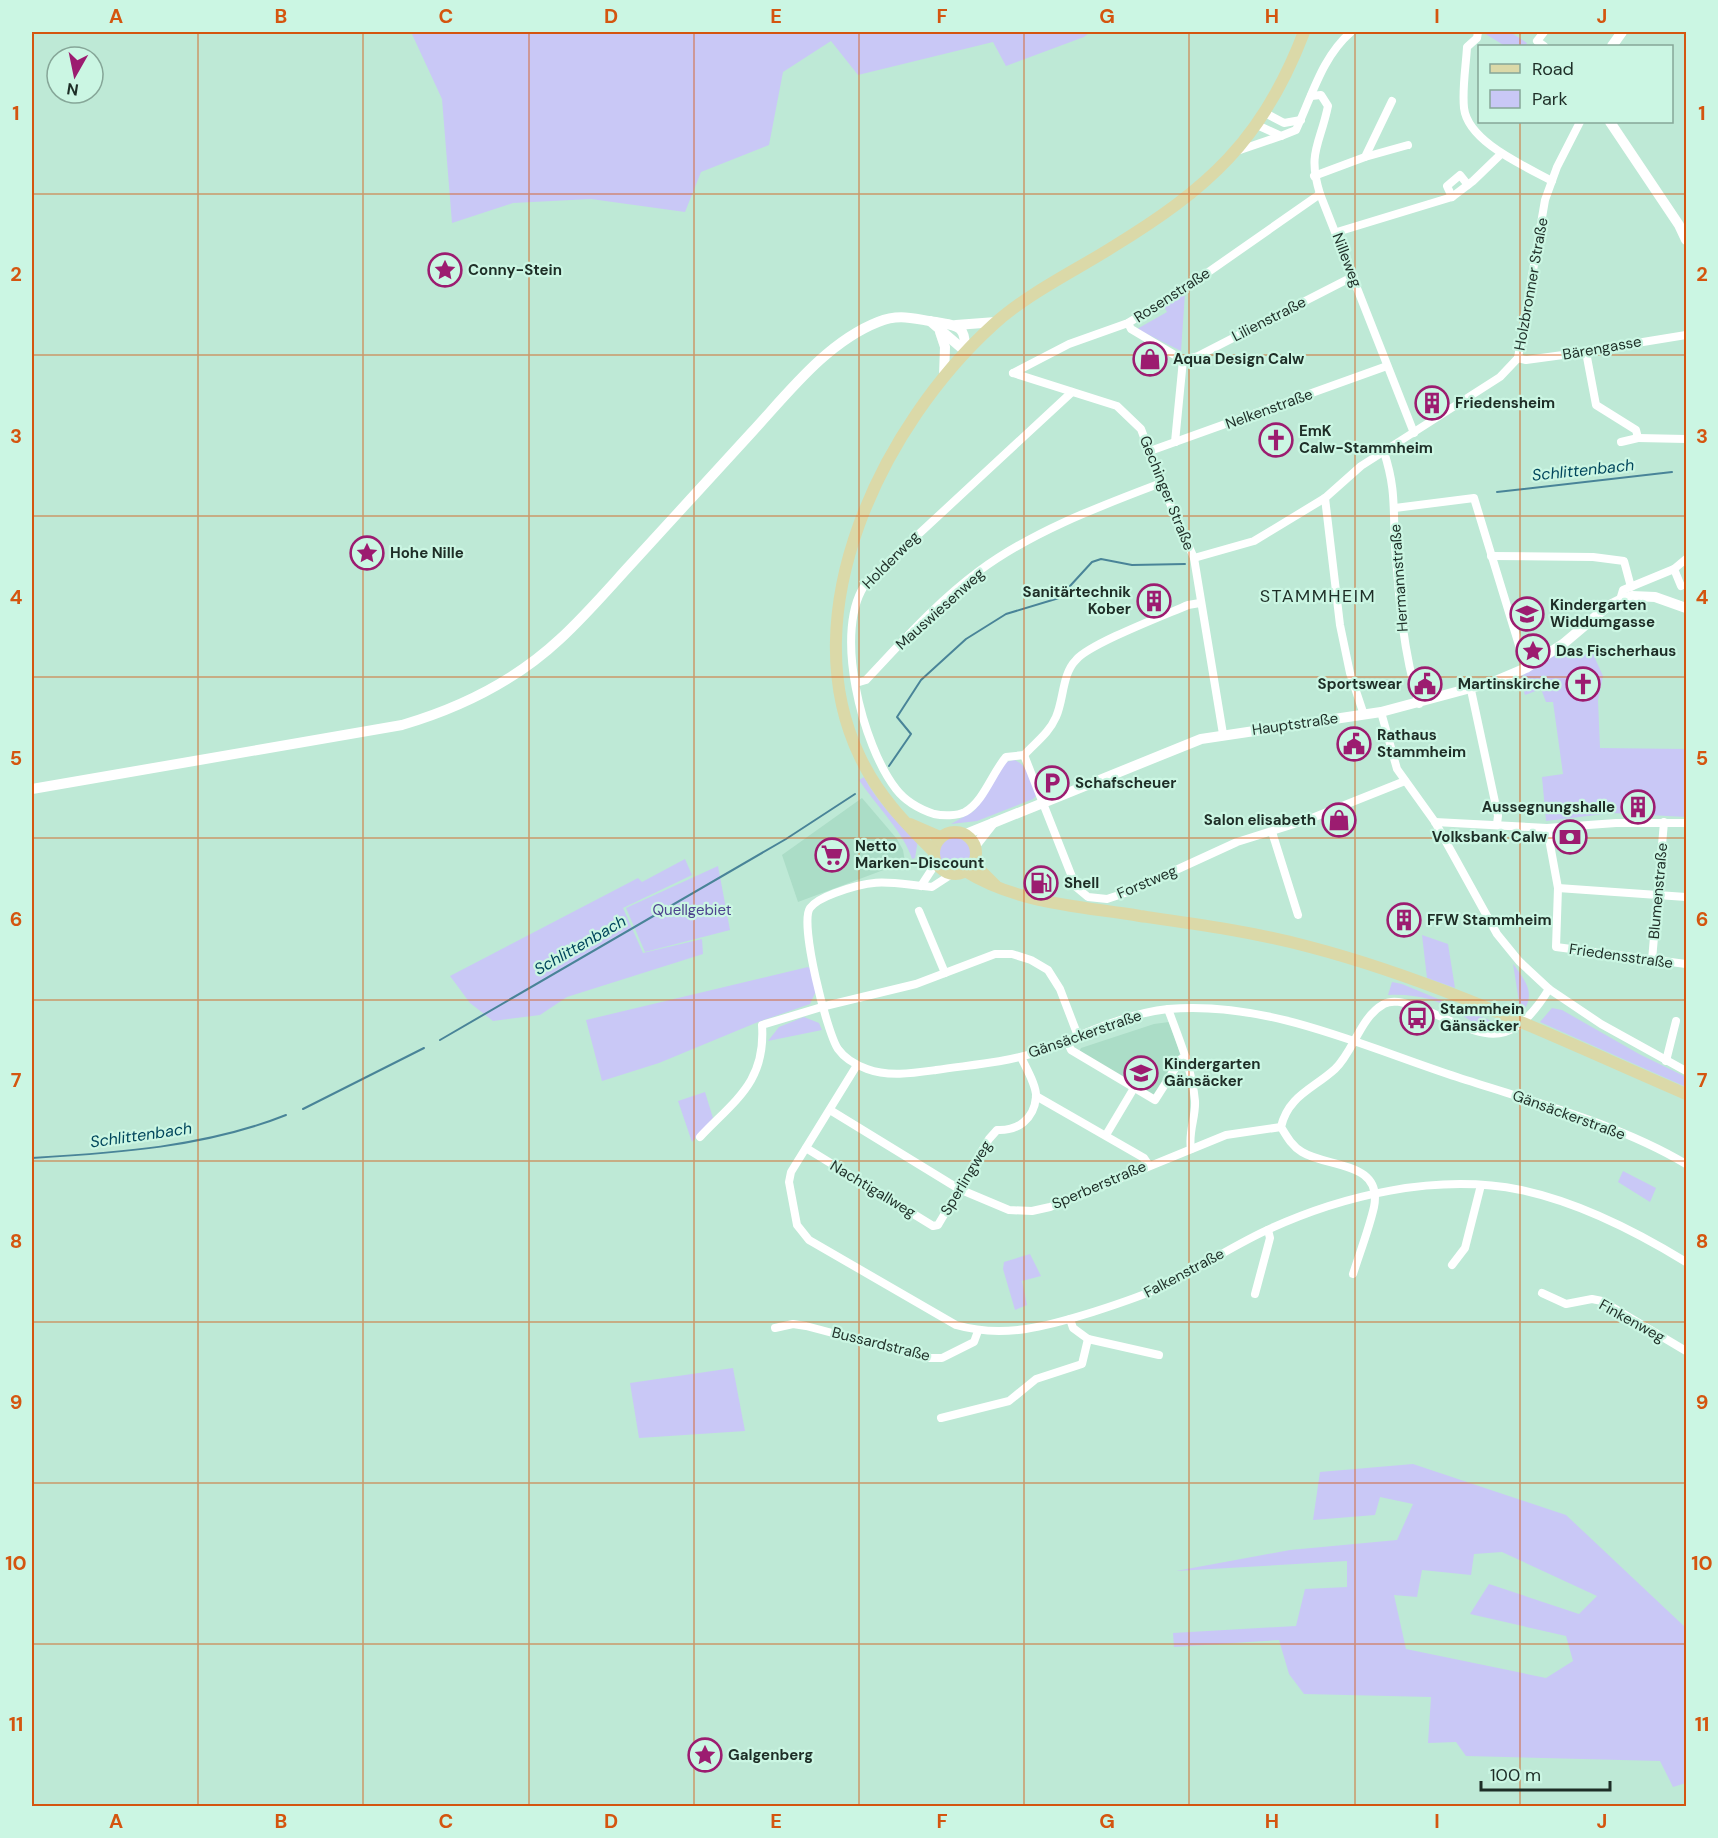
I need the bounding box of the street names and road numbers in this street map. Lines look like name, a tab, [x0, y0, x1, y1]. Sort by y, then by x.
street label: Holzbronner Straße	[1509, 216, 1553, 352]
street label: Nilleweg	[1327, 230, 1367, 290]
street label: Rosenstraße	[1130, 263, 1214, 327]
street label: Lilienstraße	[1229, 292, 1309, 346]
street label: Bärengasse	[1561, 331, 1643, 365]
street label: Nelkenstraße	[1223, 384, 1315, 434]
street label: Gechinger Straße	[1135, 433, 1199, 553]
street label: Hermannstraße	[1385, 523, 1413, 633]
street label: Holderweg	[858, 527, 924, 593]
street label: Mauswiesenweg	[891, 564, 989, 654]
street label: Hauptstraße	[1251, 708, 1339, 740]
street label: Blumenstraße	[1644, 842, 1672, 940]
street label: Forstweg	[1114, 860, 1180, 904]
street label: Friedensstraße	[1568, 939, 1674, 973]
street label: Gänsäckerstraße	[1026, 1005, 1144, 1063]
street label: Gänsäckerstraße	[1510, 1085, 1628, 1145]
street label: Sperlingweg	[936, 1137, 996, 1219]
street label: Nachtigallweg	[827, 1156, 919, 1222]
street label: Sperberstraße	[1049, 1156, 1149, 1214]
street label: Falkenstraße	[1140, 1243, 1228, 1303]
street label: Finkenweg	[1595, 1295, 1669, 1347]
street label: Bussardstraße	[830, 1322, 932, 1366]

